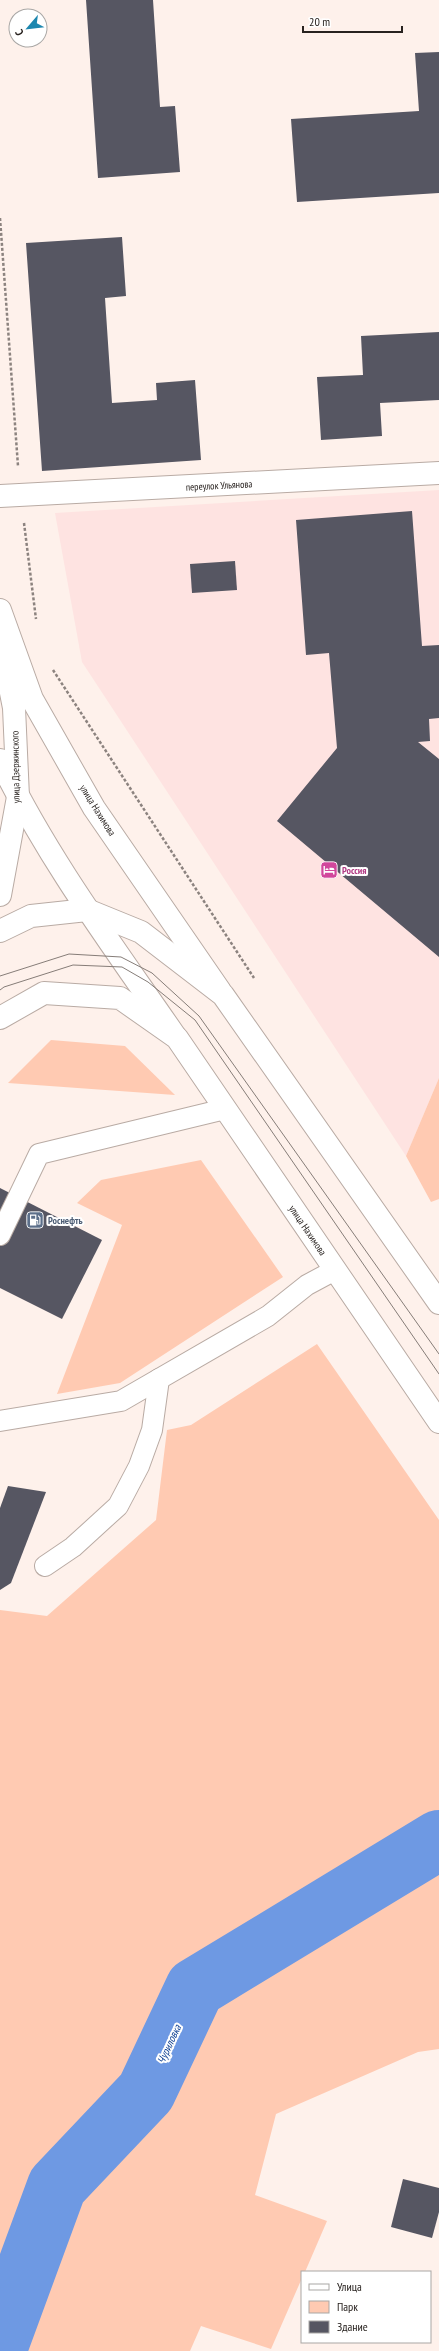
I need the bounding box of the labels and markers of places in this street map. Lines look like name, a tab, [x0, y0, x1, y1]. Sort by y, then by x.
hotel icon: Россия	[319, 860, 339, 880]
place label: Россия	[342, 864, 367, 877]
fuel station icon: Роснефть	[25, 1210, 45, 1230]
place label: Роснефть	[48, 1214, 83, 1227]

